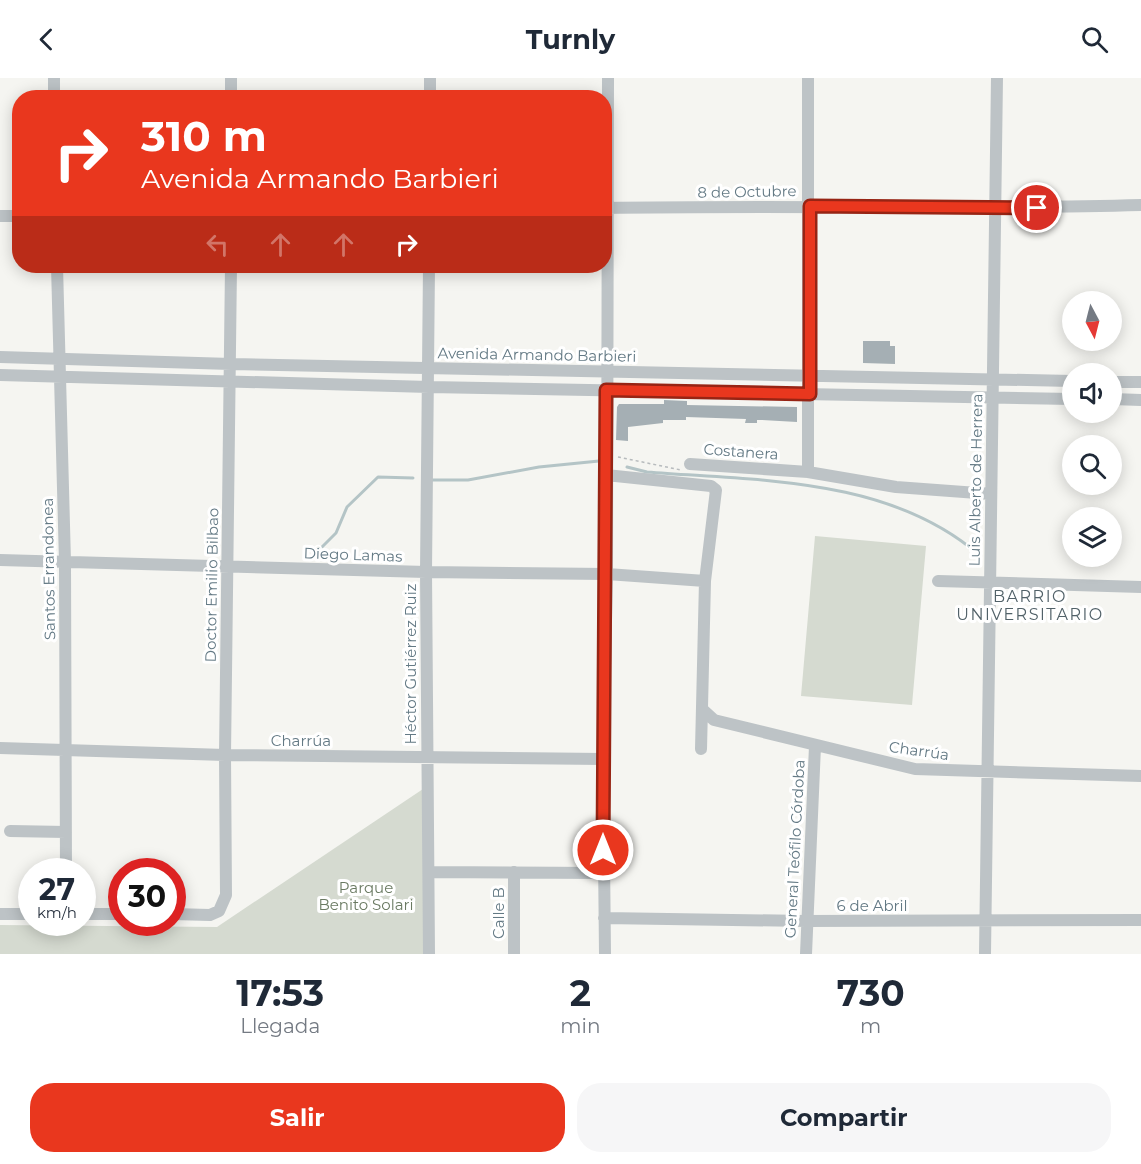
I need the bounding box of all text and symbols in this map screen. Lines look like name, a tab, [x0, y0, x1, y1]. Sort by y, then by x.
icon: back	[30, 23, 63, 56]
text: Turnly	[526, 23, 615, 56]
icon: search	[1078, 23, 1111, 56]
text: 310 m	[141, 110, 267, 162]
icon: right	[42, 114, 120, 192]
text: Avenida Armando Barbieri	[141, 162, 499, 195]
street label: 8 de Octubre	[697, 181, 797, 202]
pin	[1011, 182, 1062, 233]
icon: arrive	[1020, 191, 1053, 224]
icon: left	[201, 228, 234, 261]
icon: ahead	[264, 228, 297, 261]
icon: ahead	[327, 228, 360, 261]
icon: right	[390, 228, 423, 261]
north arrow	[1062, 291, 1122, 351]
map controls	[1062, 291, 1122, 567]
street label: Avenida Armando Barbieri	[437, 343, 637, 366]
button: sound	[1062, 363, 1122, 423]
street label: Luis Alberto de Herrera	[964, 393, 987, 567]
button: search	[1062, 435, 1122, 495]
street label: Costanera	[703, 439, 779, 464]
street label: Santos Errandonea	[38, 498, 59, 640]
button: layers	[1062, 507, 1122, 567]
street label: Doctor Emilio Bilbao	[201, 508, 222, 662]
street label: Diego Lamas	[303, 543, 403, 566]
street label: Héctor Gutiérrez Ruiz	[401, 583, 420, 744]
district label: BARRIO UNIVERSITARIO	[956, 587, 1104, 624]
street label: Charrúa	[271, 731, 331, 750]
street label: Charrúa	[888, 737, 950, 764]
street label: General Teófilo Córdoba	[780, 759, 809, 939]
position arrow	[571, 818, 635, 882]
speed limit sign: 30	[108, 858, 186, 936]
text: 27	[39, 871, 75, 908]
park label: Parque Benito Solari	[318, 878, 414, 914]
street label: Calle B	[489, 887, 508, 939]
street label: 6 de Abril	[836, 896, 908, 915]
text: km/h	[37, 903, 77, 922]
text: 17:53	[236, 971, 324, 1015]
text: 2	[570, 971, 591, 1015]
text: 730	[837, 971, 905, 1015]
text: Llegada	[240, 1014, 320, 1038]
text: min	[560, 1014, 600, 1038]
text: m	[860, 1014, 881, 1038]
button: Salir	[30, 1083, 565, 1152]
button: Compartir	[577, 1083, 1111, 1152]

